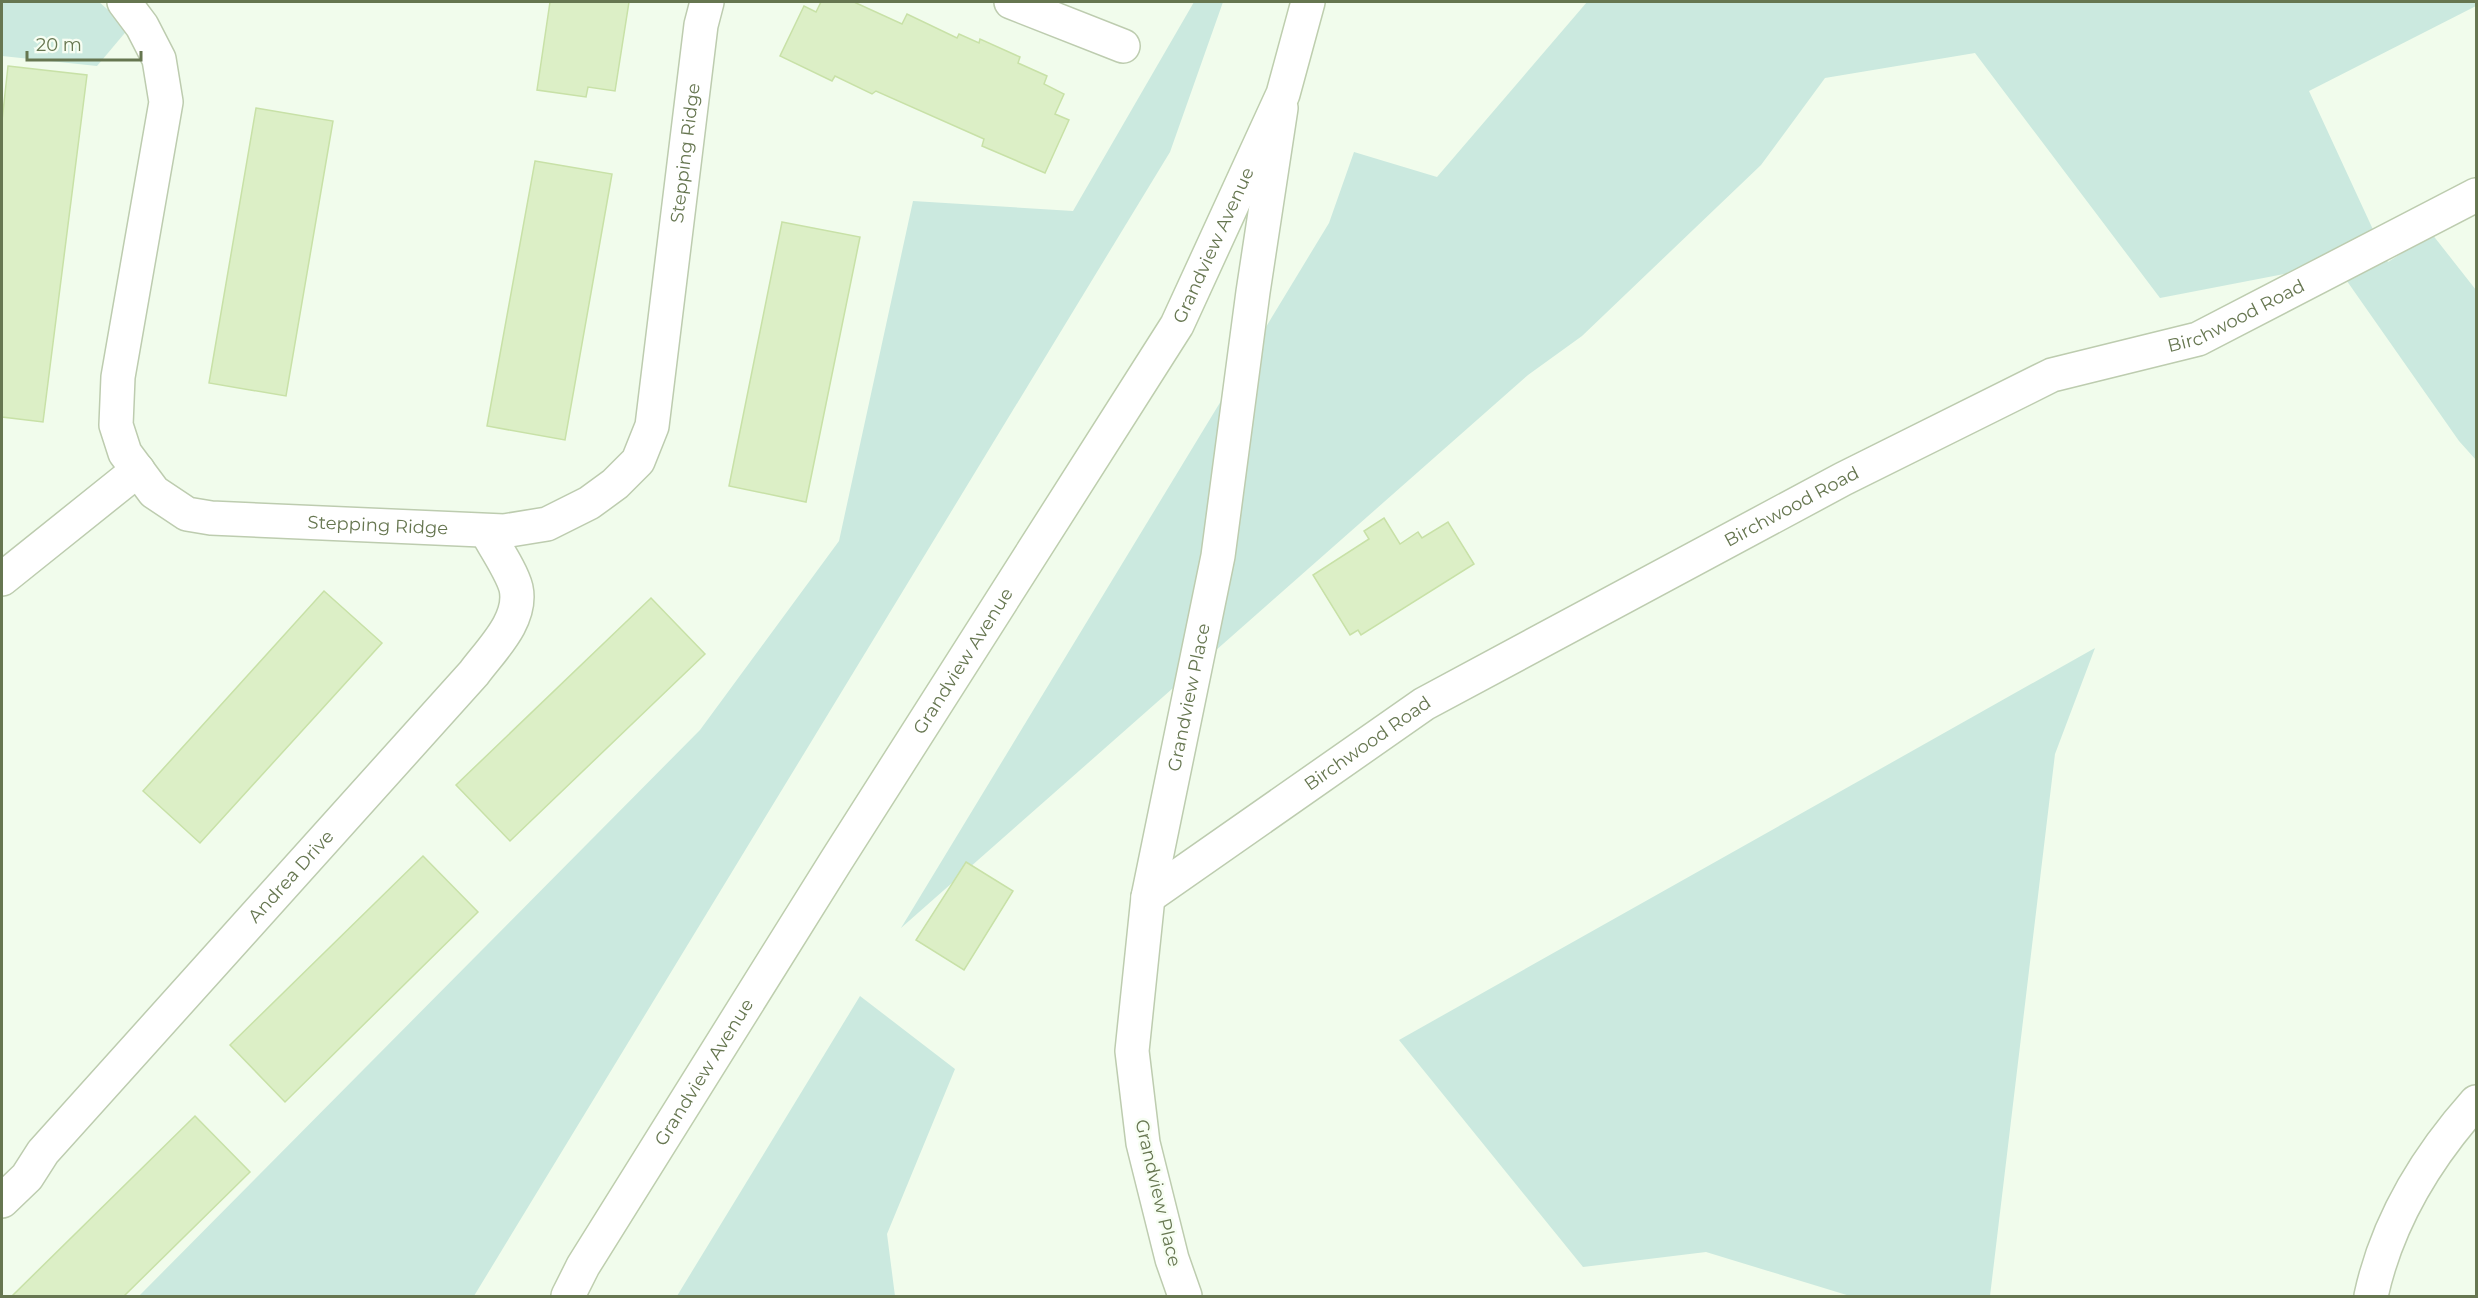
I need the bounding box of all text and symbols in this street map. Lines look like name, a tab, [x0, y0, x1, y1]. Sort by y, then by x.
scale bar	[27, 24, 141, 62]
text: 20 m	[36, 34, 82, 56]
street label: Stepping Ridge	[666, 82, 705, 224]
street label: Grandview Avenue	[1168, 164, 1259, 327]
street label: Birchwood Road	[2165, 275, 2308, 357]
street label: Birchwood Road	[1720, 462, 1863, 552]
street label: Stepping Ridge	[307, 511, 449, 540]
street label: Grandview Avenue	[908, 584, 1018, 738]
street label: Grandview Place	[1163, 621, 1215, 773]
street label: Birchwood Road	[1300, 692, 1435, 795]
street label: Andrea Drive	[243, 825, 338, 927]
street label: Grandview Avenue	[650, 995, 758, 1150]
street label: Grandview Place	[1130, 1117, 1186, 1269]

